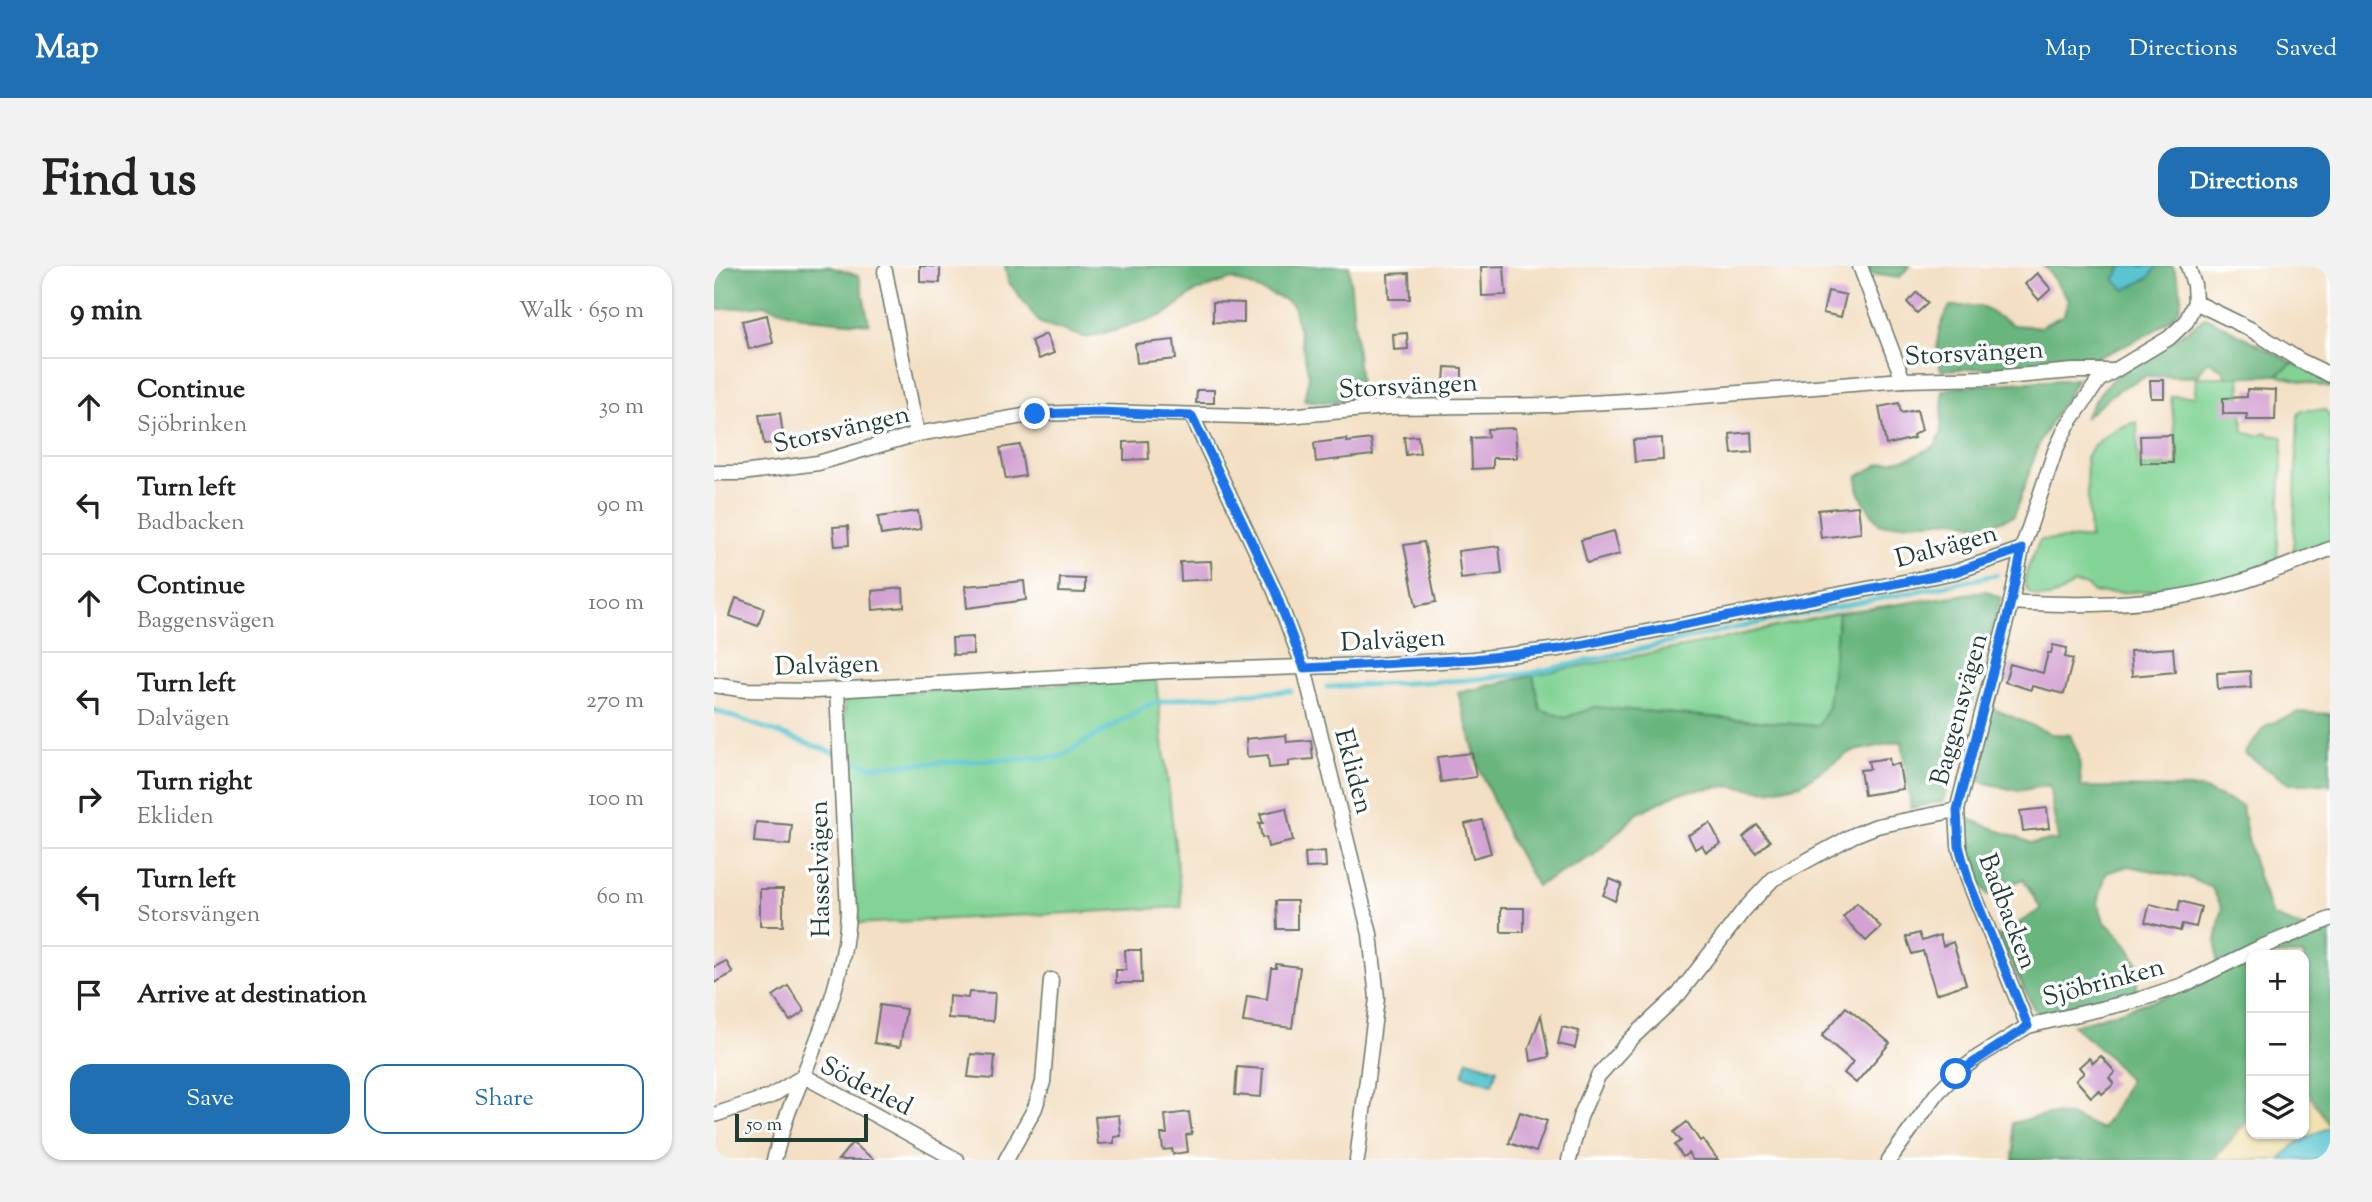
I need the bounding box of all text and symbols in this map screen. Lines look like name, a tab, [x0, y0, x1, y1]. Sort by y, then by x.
text: Map	[35, 25, 99, 73]
text: Map	[2045, 32, 2091, 66]
text: Directions	[2129, 32, 2237, 66]
text: Saved	[2275, 32, 2337, 66]
text: Find us	[42, 147, 196, 217]
button: Directions	[2158, 147, 2330, 217]
text: 9 min	[70, 290, 142, 333]
text: Walk · 650 m	[519, 295, 644, 328]
street label: Storsvängen	[1904, 332, 2045, 377]
street label: Storsvängen	[1338, 365, 1479, 410]
text: Continue	[137, 372, 245, 409]
icon: ahead	[70, 388, 108, 426]
text: 30 m	[599, 391, 644, 424]
street label: Storsvängen	[770, 397, 914, 464]
route end	[1019, 398, 1050, 429]
text: Sjöbrinken	[137, 409, 247, 442]
text: Turn left	[137, 470, 236, 507]
icon: left	[70, 486, 108, 524]
text: 90 m	[597, 489, 644, 522]
text: Badbacken	[137, 507, 244, 540]
street label: Dalvägen	[1891, 516, 2002, 579]
text: Continue	[137, 568, 245, 605]
icon: ahead	[70, 584, 108, 622]
text: 100 m	[588, 587, 644, 620]
text: Baggensvägen	[137, 605, 275, 638]
street label: Dalvägen	[1340, 620, 1446, 663]
street label: Baggensvägen	[1922, 629, 1998, 790]
street label: Dalvägen	[774, 646, 880, 687]
text: Turn left	[137, 666, 236, 703]
icon: left	[70, 682, 108, 720]
text: 270 m	[586, 685, 644, 718]
text: Dalvägen	[137, 703, 230, 736]
street label: Ekliden	[1323, 725, 1382, 818]
text: Turn right	[137, 764, 252, 801]
icon: right	[70, 780, 108, 818]
text: 100 m	[588, 783, 644, 816]
street label: Hasselvägen	[802, 800, 841, 938]
text: Ekliden	[137, 801, 214, 834]
street label: Badbacken	[1968, 849, 2046, 975]
text: Turn left	[137, 862, 236, 899]
icon: left	[70, 878, 108, 916]
text: 60 m	[596, 881, 644, 914]
text: Storsvängen	[137, 899, 260, 932]
street label: Sjöbrinken	[2039, 949, 2169, 1017]
map controls	[2246, 950, 2309, 1139]
button: +	[2246, 950, 2309, 1013]
icon: arrive	[70, 976, 108, 1014]
text: Arrive at destination	[137, 977, 367, 1014]
button: −	[2246, 1013, 2309, 1076]
street label: Söderled	[813, 1048, 919, 1126]
route start	[1940, 1058, 1971, 1089]
button: Save	[70, 1064, 350, 1134]
button: Share	[364, 1064, 644, 1134]
button: layers	[2246, 1076, 2309, 1139]
scale bar	[735, 1111, 868, 1143]
text: 50 m	[746, 1112, 782, 1139]

